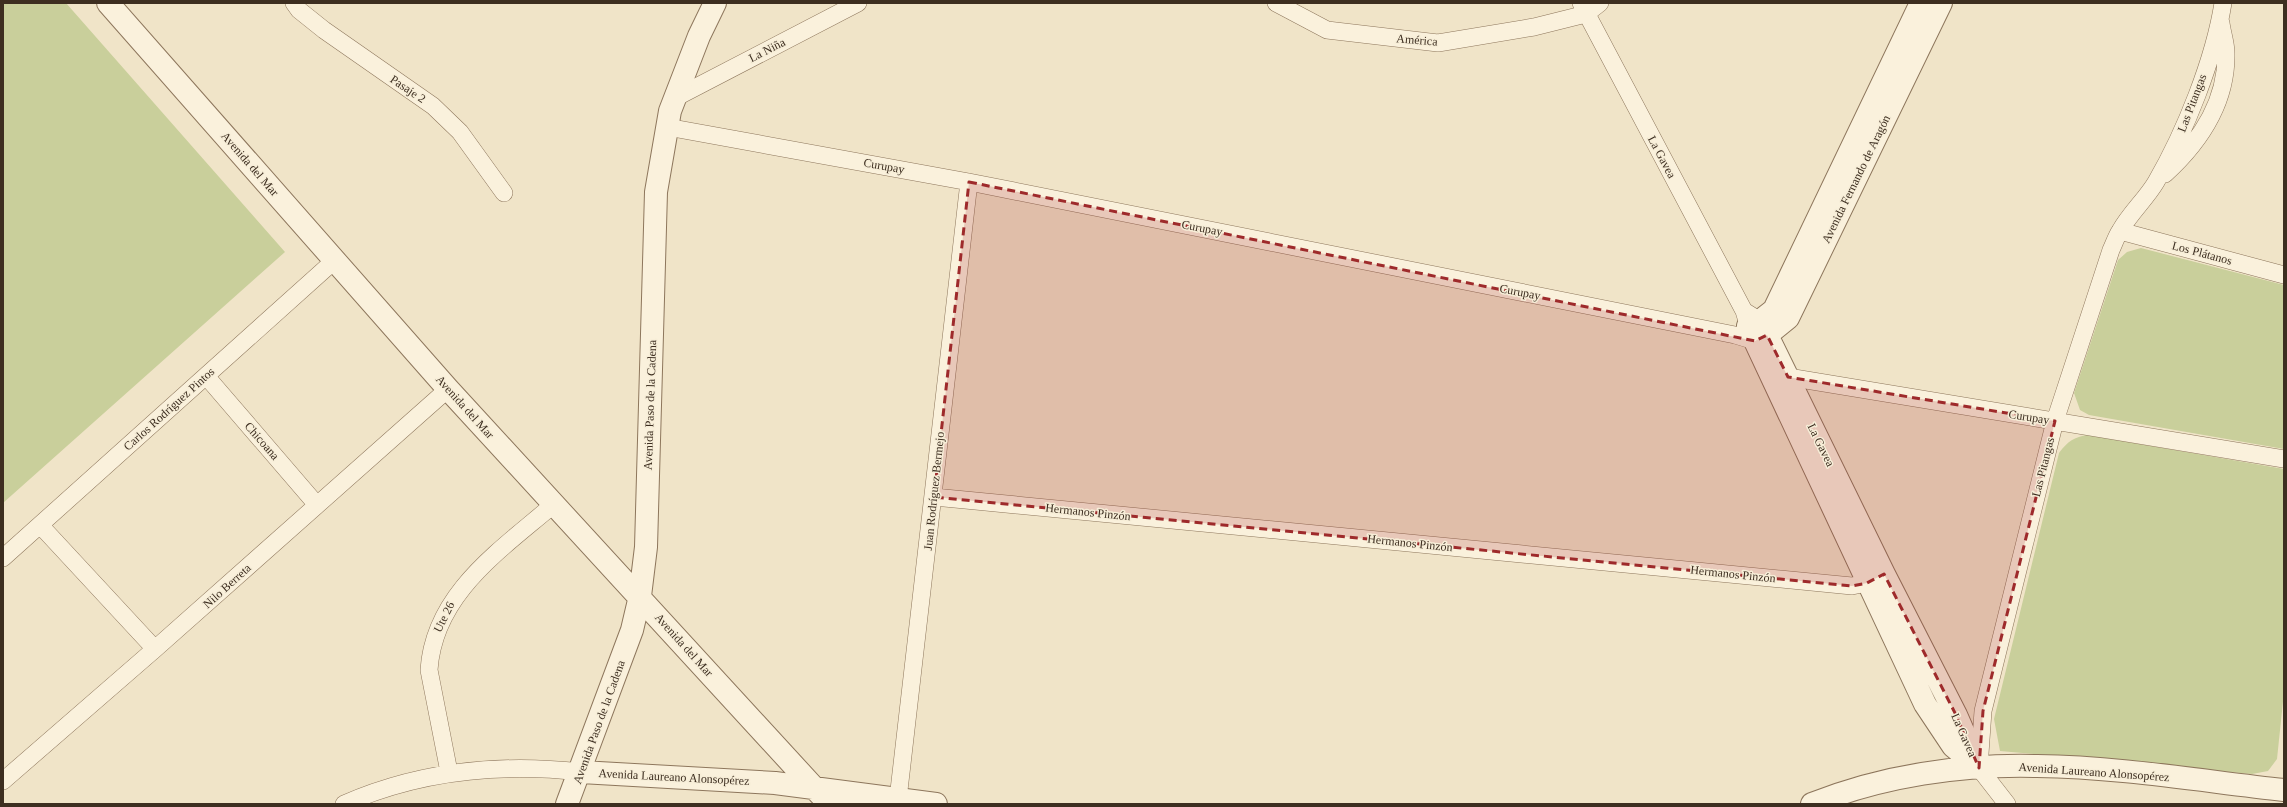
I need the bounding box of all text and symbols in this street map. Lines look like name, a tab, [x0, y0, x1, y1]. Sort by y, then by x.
street label: América	[1396, 31, 1439, 49]
street label: La Niña	[746, 35, 788, 65]
street label: Pasaje 2	[388, 72, 428, 106]
street label: Las Pitangas	[2175, 72, 2210, 134]
street label: Avenida Fernando de Aragón	[1819, 113, 1893, 245]
street label: Avenida del Mar	[218, 129, 282, 199]
street label: La Gavea	[1645, 133, 1679, 181]
street label: Curupay	[862, 156, 906, 176]
street label: Curupay	[1180, 217, 1224, 239]
street label: Los Plátanos	[2170, 238, 2234, 268]
street label: Curupay	[1498, 281, 1542, 303]
street label: Avenida Paso de la Cadena	[641, 339, 659, 470]
street label: Carlos Rodríguez Pintos	[121, 364, 218, 453]
street label: Avenida del Mar	[433, 372, 497, 442]
street label: Curupay	[2007, 407, 2051, 427]
street label: Chicoana	[242, 419, 283, 463]
street label: La Gavea	[1805, 421, 1838, 469]
street label: Juan Rodríguez Bermejo	[921, 431, 947, 551]
street label: Las Pitangas	[2029, 435, 2057, 498]
street label: Hermanos Pinzón	[1045, 501, 1131, 523]
street label: Hermanos Pinzón	[1367, 532, 1453, 554]
street label: Nilo Berreta	[200, 560, 254, 611]
street label: Hermanos Pinzón	[1690, 563, 1776, 585]
street label: Ute 26	[431, 599, 457, 635]
street label: Avenida del Mar	[652, 610, 716, 680]
street label: Avenida Paso de la Cadena	[570, 658, 628, 786]
street label: La Gavea	[1948, 711, 1980, 760]
street label: Avenida Laureano Alonsopérez	[2018, 760, 2170, 784]
street label: Avenida Laureano Alonsopérez	[598, 766, 750, 788]

